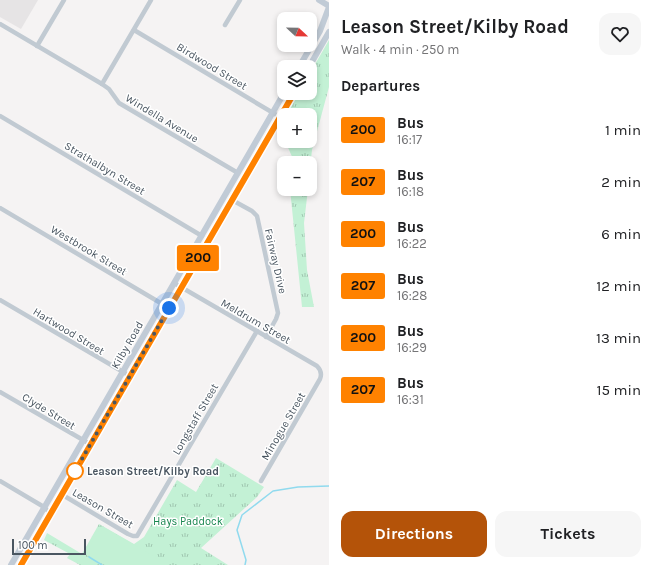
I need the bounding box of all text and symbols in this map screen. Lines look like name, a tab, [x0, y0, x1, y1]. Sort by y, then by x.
north arrow	[277, 12, 317, 52]
map controls	[277, 12, 317, 196]
button: heart	[599, 13, 641, 55]
text: Leason Street/Kilby Road	[341, 16, 569, 38]
street label: Birdwood Street	[174, 40, 249, 93]
text: Walk · 4 min · 250 m	[341, 42, 459, 57]
button: layers	[277, 60, 317, 100]
text: Departures	[341, 77, 420, 95]
street label: Windella Avenue	[123, 91, 201, 146]
button: +	[277, 108, 317, 148]
text: Bus	[397, 114, 424, 132]
text: 200	[350, 121, 376, 138]
text: 1 min	[605, 121, 641, 139]
text: 16:17	[397, 132, 422, 147]
street label: Strathalbyn Street	[62, 139, 147, 198]
button: −	[277, 156, 317, 196]
text: Bus	[397, 166, 424, 184]
text: 207	[351, 173, 375, 190]
text: 2 min	[601, 173, 641, 191]
text: 16:18	[397, 184, 424, 199]
text: Bus	[397, 218, 424, 236]
street label: Westbrook Street	[48, 223, 129, 278]
text: 200	[350, 225, 376, 242]
text: 6 min	[601, 225, 641, 243]
street label: Fairway Drive	[262, 227, 289, 295]
text: 16:22	[397, 236, 427, 251]
line badge: 200	[175, 245, 221, 271]
text: 200	[185, 249, 211, 266]
text: Bus	[397, 270, 424, 288]
text: 207	[351, 277, 375, 294]
text: 12 min	[596, 277, 641, 295]
text: 16:28	[397, 288, 427, 303]
street label: Meldrum Street	[219, 296, 293, 347]
your location	[159, 298, 179, 318]
street label: Hartwood Street	[31, 305, 107, 358]
street label: Kilby Road	[109, 319, 146, 371]
text: Bus	[397, 322, 424, 340]
text: 200	[350, 329, 376, 346]
text: 13 min	[596, 329, 641, 347]
text: 16:29	[397, 340, 427, 355]
text: Bus	[397, 374, 424, 392]
street label: Longstaff Street	[170, 381, 221, 457]
text: 207	[351, 381, 375, 398]
text: 15 min	[596, 381, 641, 399]
street label: Clyde Street	[20, 390, 78, 432]
street label: Minogue Street	[259, 390, 308, 463]
text: 16:31	[397, 392, 424, 407]
marker: Leason Street/Kilby Road	[66, 462, 84, 480]
place label: Leason Street/Kilby Road	[87, 465, 219, 478]
street label: Leason Street	[70, 486, 135, 531]
button: Directions	[341, 511, 487, 557]
button: Tickets	[495, 511, 641, 557]
park label: Hays Paddock	[153, 515, 223, 528]
scale bar	[12, 537, 86, 556]
text: 100 m	[18, 539, 48, 552]

